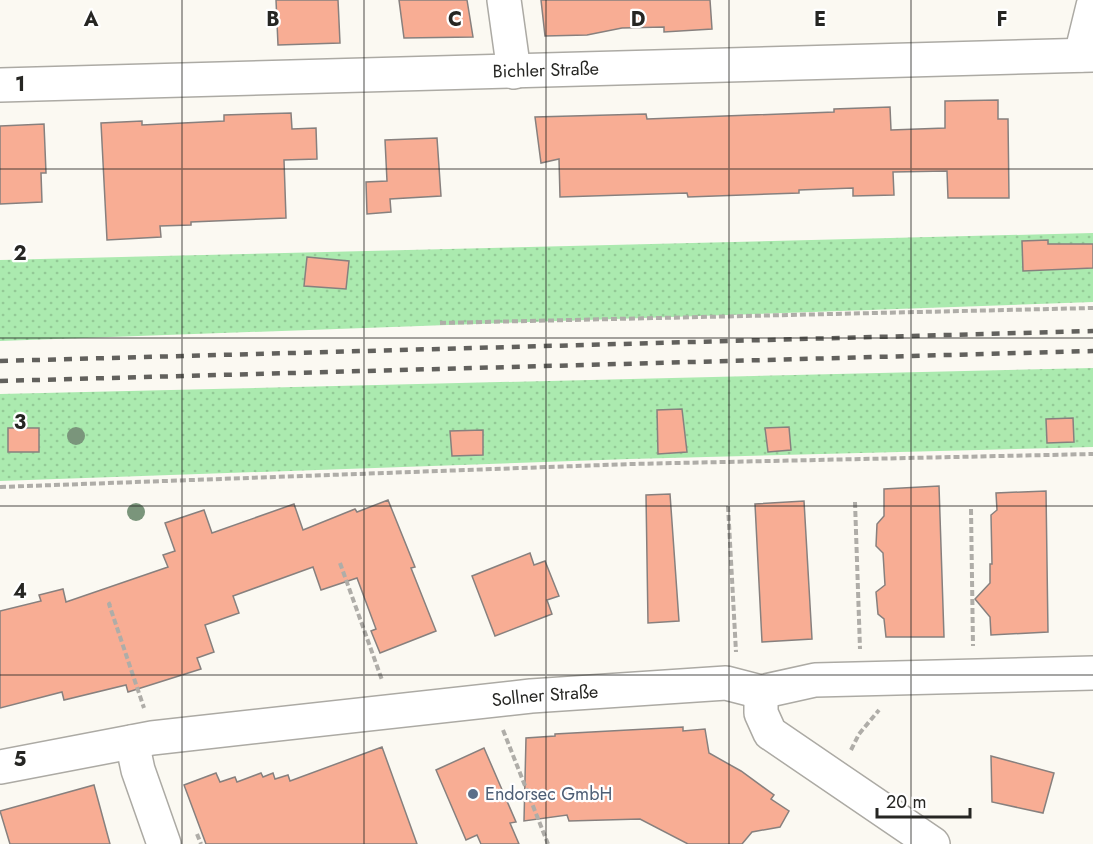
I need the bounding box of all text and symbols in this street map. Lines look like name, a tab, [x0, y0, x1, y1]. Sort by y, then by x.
text: A	[83, 5, 99, 34]
text: B	[266, 5, 280, 34]
text: C	[448, 5, 462, 34]
text: D	[631, 5, 645, 34]
text: E	[814, 5, 826, 34]
text: F	[996, 5, 1008, 34]
street label: Bichler Straße	[492, 56, 599, 84]
text: 1	[15, 70, 25, 99]
text: 2	[13, 239, 27, 268]
text: 3	[14, 408, 26, 437]
text: 4	[13, 577, 27, 606]
street label: Sollner Straße	[490, 679, 599, 713]
text: 5	[14, 745, 27, 774]
place label: Endorsec GmbH	[485, 781, 612, 807]
scale bar	[877, 781, 970, 819]
marker: Endorsec GmbH	[466, 787, 480, 801]
text: 20 m	[886, 789, 926, 815]

